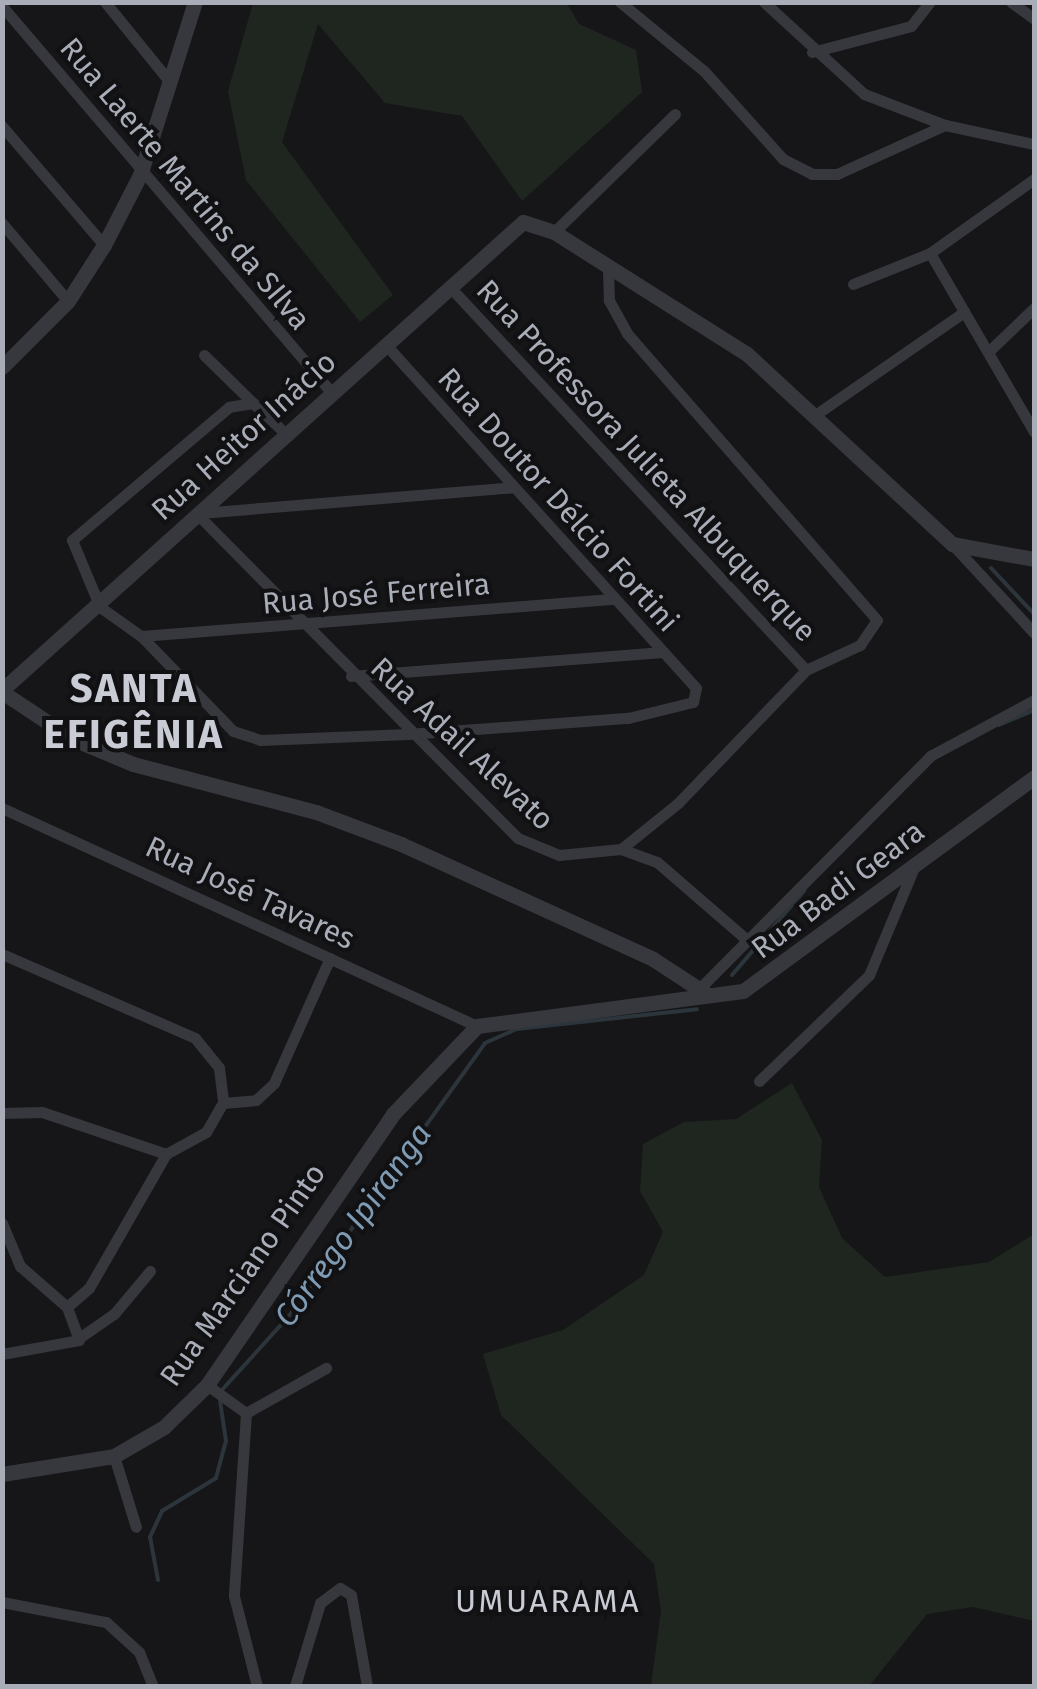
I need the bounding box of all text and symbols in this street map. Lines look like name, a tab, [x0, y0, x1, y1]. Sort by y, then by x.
street label: Rua Laerte Martins da SIlva	[52, 31, 318, 337]
street label: Rua Professora Julieta Albuquerque	[469, 273, 823, 649]
street label: Rua Heitor Inácio	[144, 344, 344, 528]
street label: Rua Doutor Délcio Fortini	[430, 361, 686, 639]
street label: Rua José Ferreira	[260, 566, 492, 622]
street label: Rua Adail Alevato	[363, 650, 561, 838]
district label: SANTA EFIGÊNIA	[44, 665, 224, 759]
street label: Rua Badi Geara	[745, 813, 931, 967]
street label: Rua José Tavares	[140, 829, 360, 957]
water label: Córrego Ipiranga	[266, 1116, 440, 1334]
street label: Rua Marciano Pinto	[153, 1157, 333, 1393]
district label: UMUARAMA	[455, 1582, 641, 1620]

